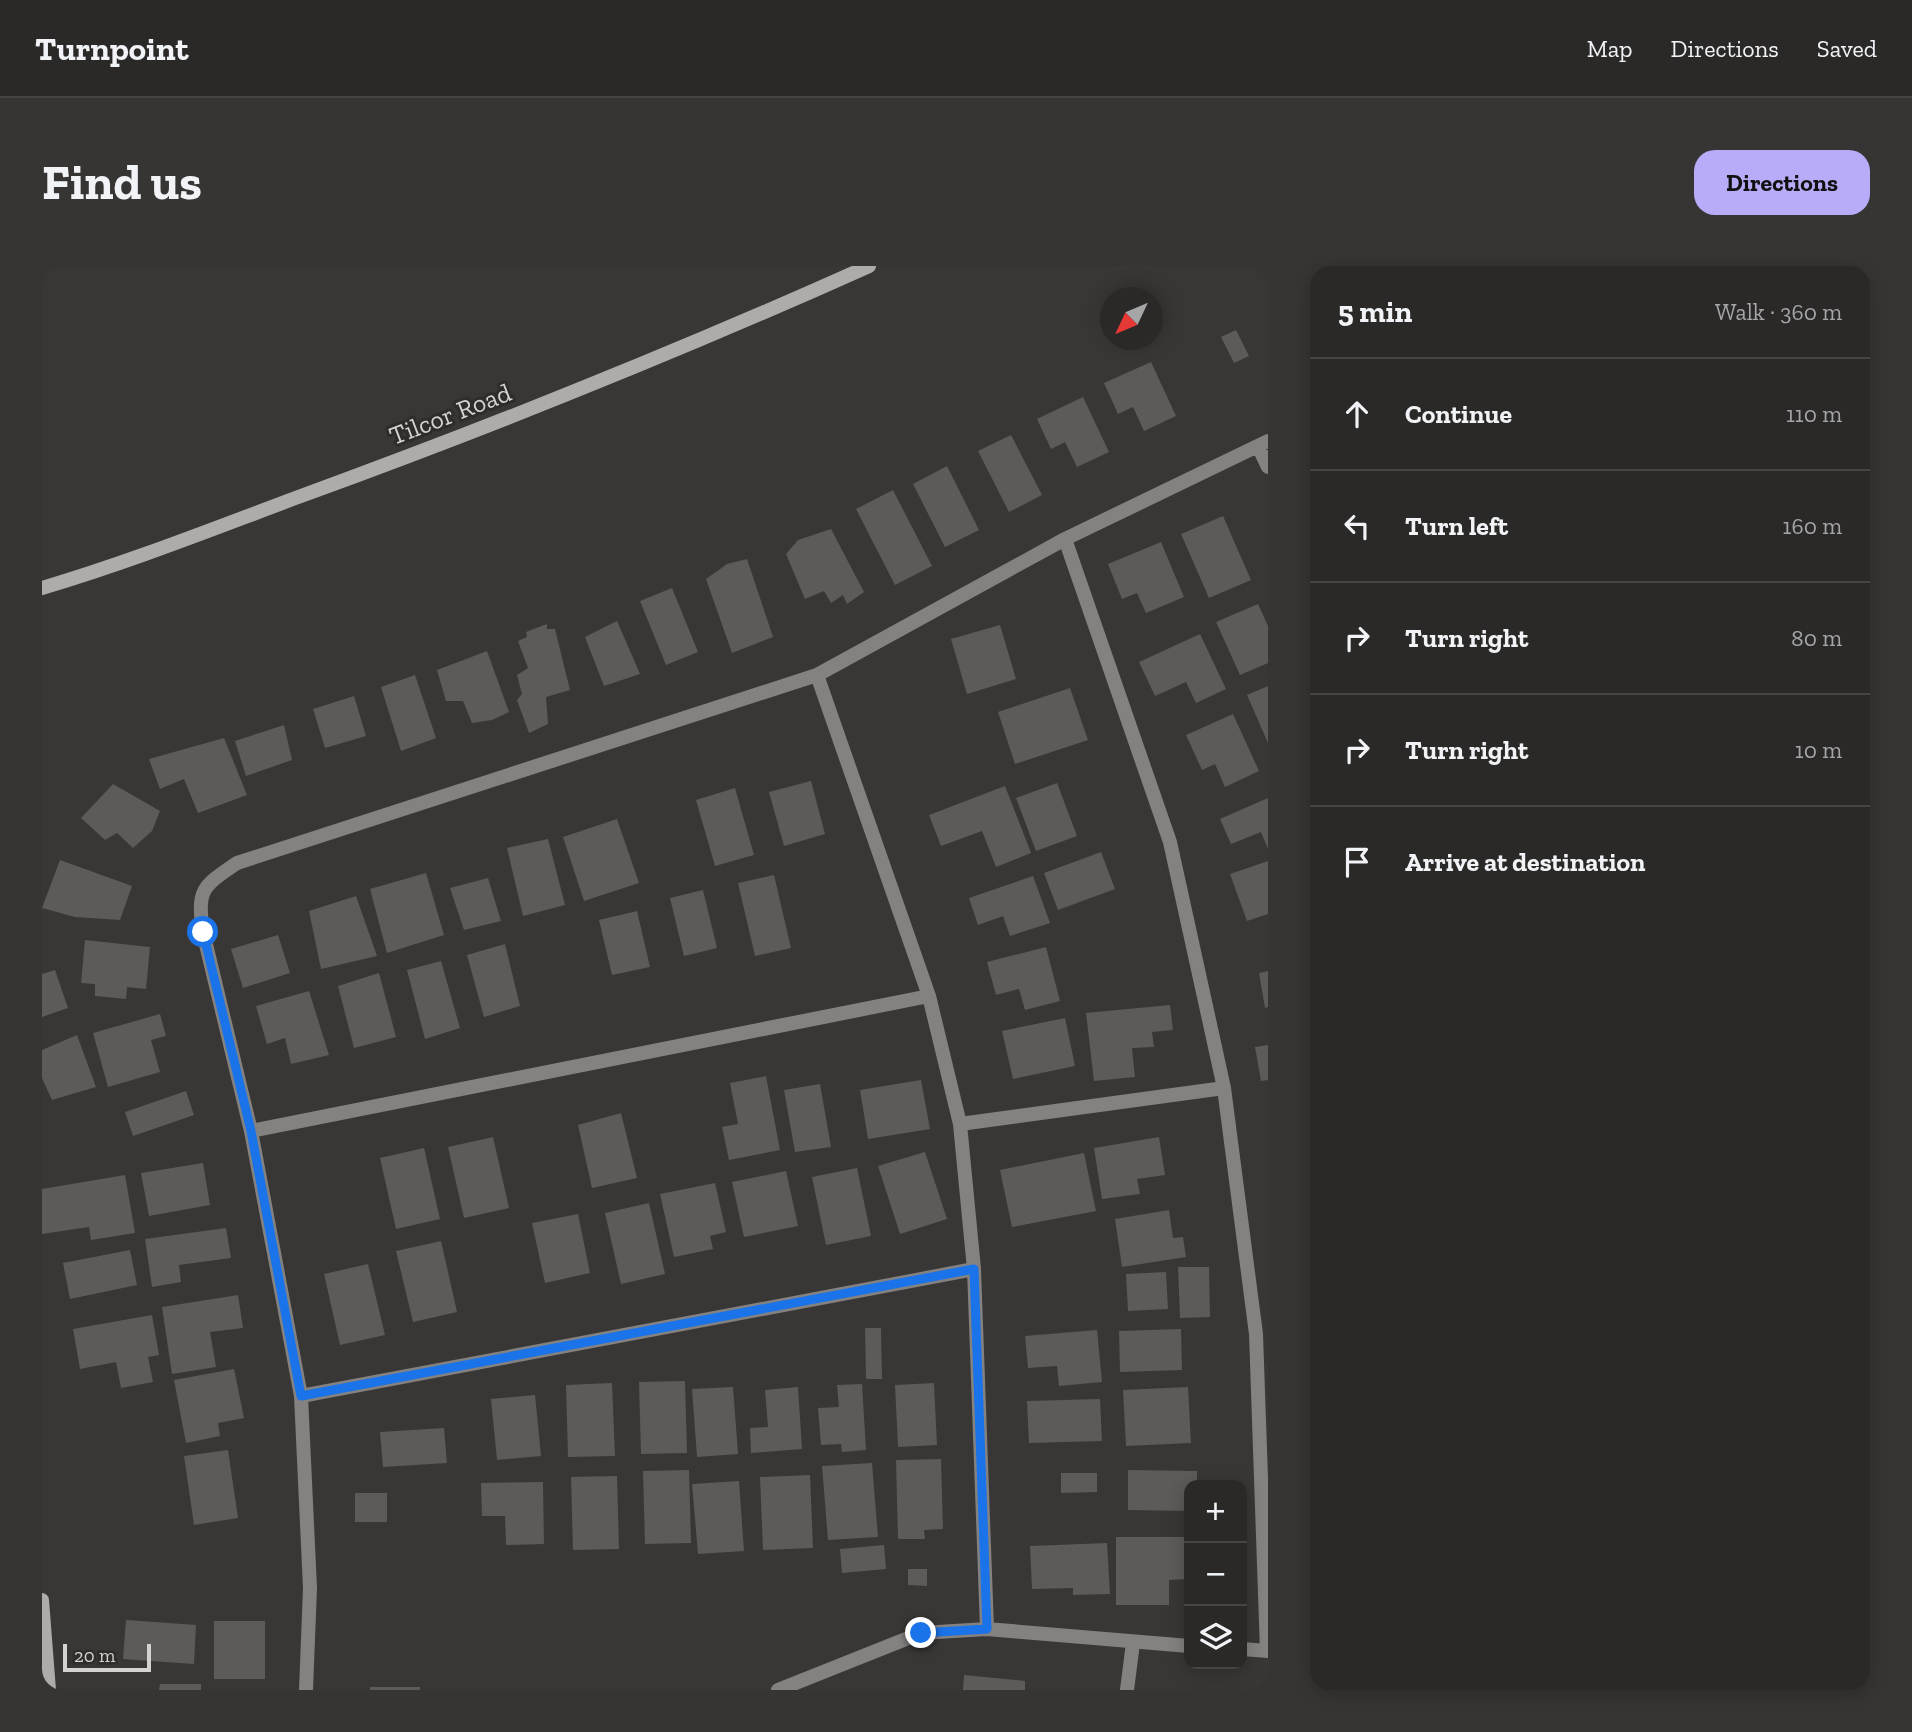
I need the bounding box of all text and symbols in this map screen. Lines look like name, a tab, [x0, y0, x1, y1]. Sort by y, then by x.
text: Turnpoint	[35, 29, 189, 68]
text: Map	[1587, 34, 1633, 63]
text: Directions	[1671, 34, 1779, 63]
text: Saved	[1817, 34, 1877, 63]
button: Directions	[1694, 150, 1870, 215]
text: Find us	[42, 153, 202, 212]
north arrow	[1100, 287, 1163, 350]
text: 5 min	[1338, 294, 1412, 330]
text: Walk · 360 m	[1715, 298, 1842, 326]
street label: Tilcor Road	[385, 376, 515, 452]
icon: ahead	[1338, 395, 1376, 433]
text: Continue	[1405, 398, 1512, 430]
text: 110 m	[1786, 400, 1842, 428]
icon: left	[1338, 507, 1376, 545]
text: Turn left	[1405, 510, 1508, 542]
text: 160 m	[1783, 512, 1842, 540]
icon: right	[1338, 619, 1376, 657]
text: Turn right	[1405, 622, 1528, 654]
text: 80 m	[1791, 624, 1842, 652]
icon: right	[1338, 731, 1376, 769]
text: Turn right	[1405, 734, 1528, 766]
text: 10 m	[1795, 736, 1842, 764]
icon: arrive	[1338, 843, 1376, 881]
text: Arrive at destination	[1405, 846, 1645, 878]
route start	[187, 916, 218, 947]
map controls	[1184, 1480, 1247, 1669]
button: +	[1184, 1480, 1247, 1543]
button: −	[1184, 1543, 1247, 1606]
button: layers	[1184, 1606, 1247, 1669]
route end	[905, 1617, 936, 1648]
scale bar	[63, 1641, 150, 1673]
text: 20 m	[74, 1644, 115, 1667]

